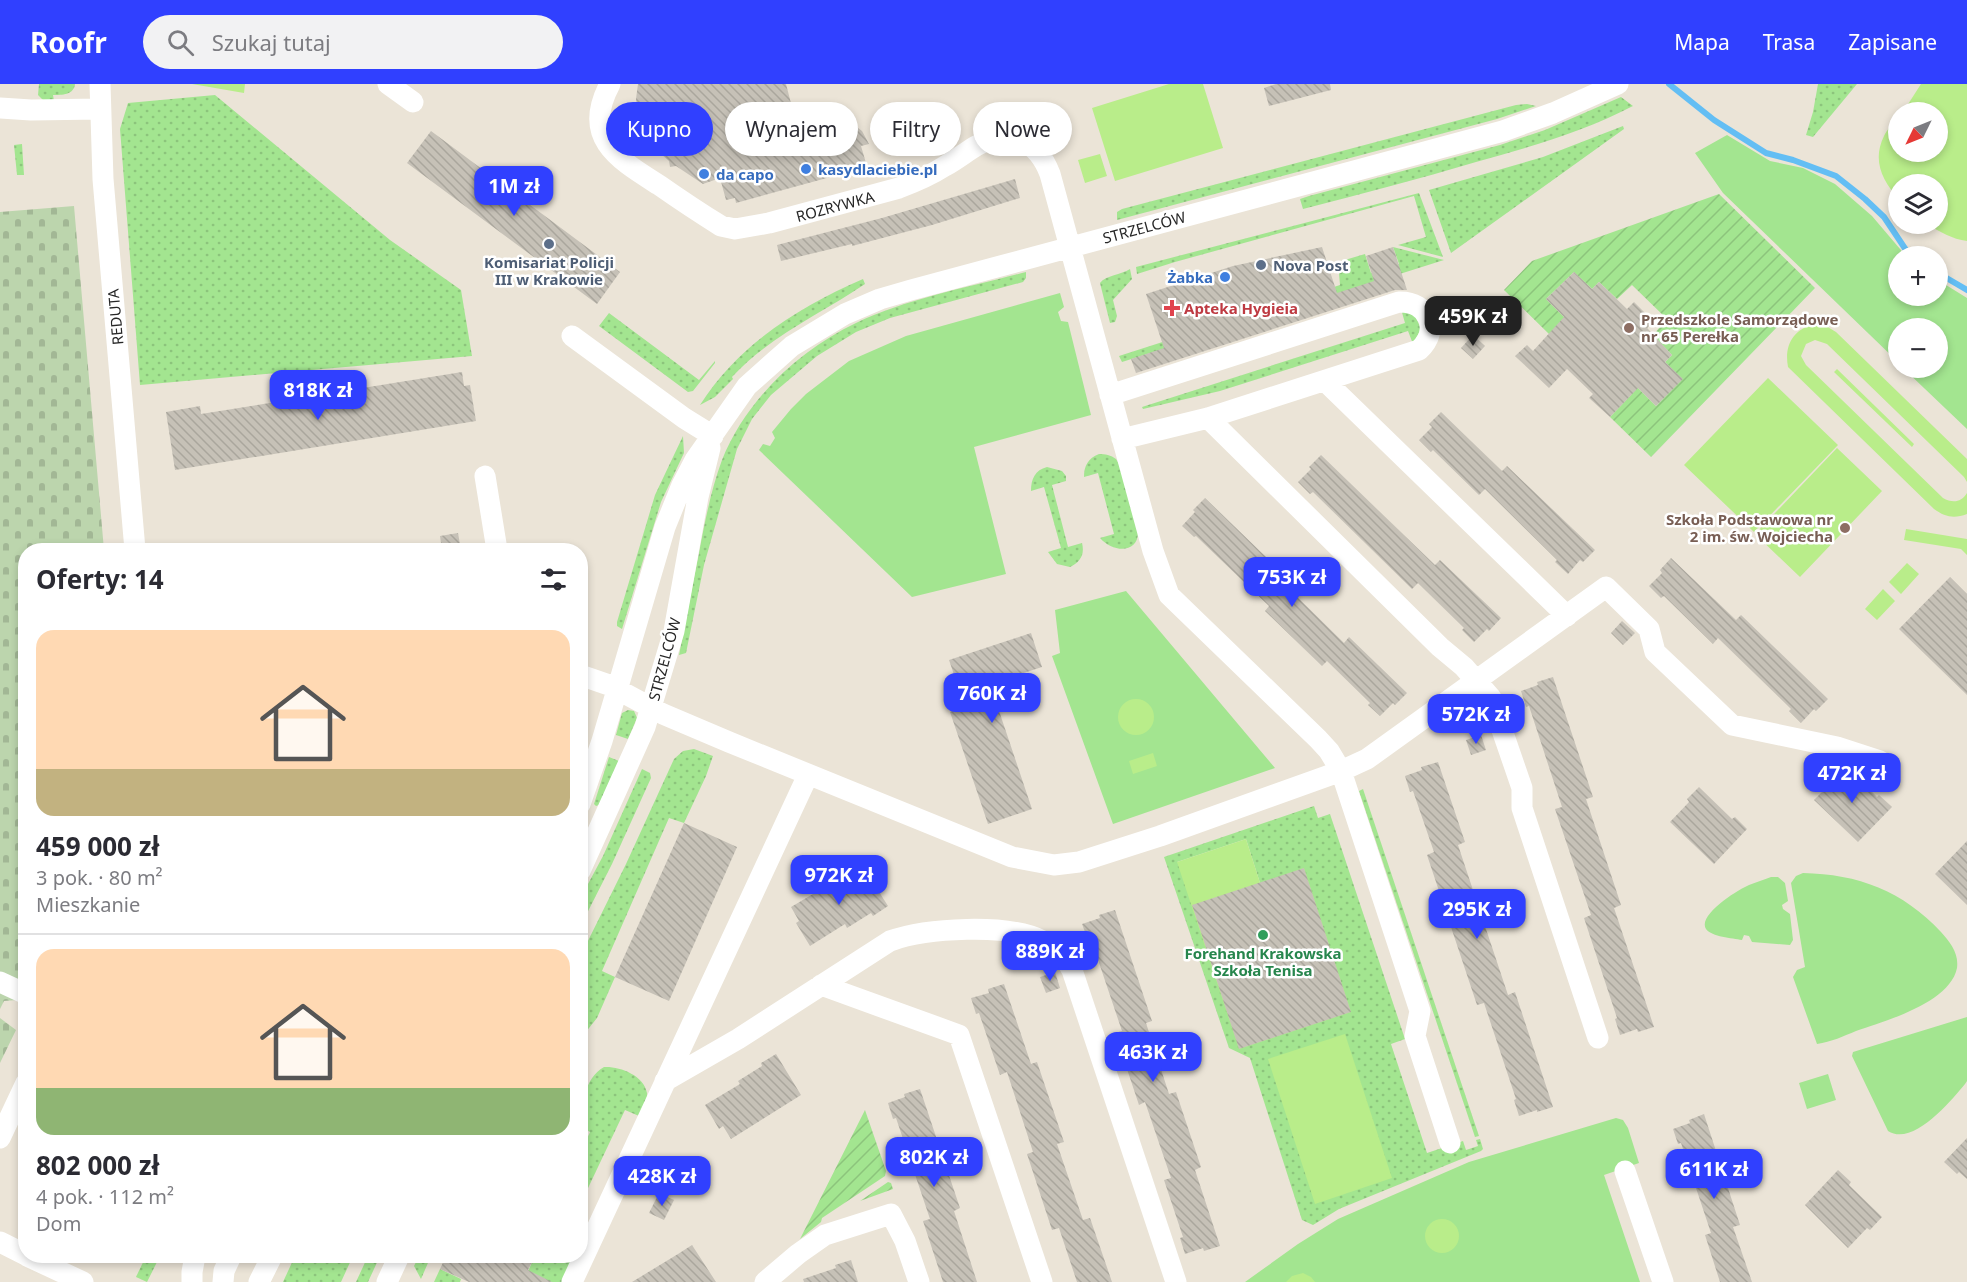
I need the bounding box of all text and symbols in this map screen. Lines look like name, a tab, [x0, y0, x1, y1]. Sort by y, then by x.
search box	[143, 15, 563, 69]
text: Roofr	[30, 23, 107, 61]
icon: search	[164, 26, 197, 59]
text: Szukaj tutaj	[212, 27, 331, 57]
text: Mapa	[1674, 28, 1730, 56]
text: Trasa	[1763, 28, 1815, 56]
text: Zapisane	[1848, 28, 1937, 56]
chip: Kupno	[606, 102, 713, 156]
chip: Wynajem	[725, 102, 858, 156]
chip: Filtry	[870, 102, 961, 156]
chip: Nowe	[973, 102, 1072, 156]
north arrow	[1888, 102, 1948, 162]
map controls	[1888, 102, 1948, 378]
place label: kasydlaciebie.pl	[818, 159, 938, 179]
marker: kasydlaciebie.pl	[799, 162, 813, 176]
place label: da capo	[716, 164, 774, 184]
pin: 1M zł	[472, 166, 556, 217]
marker: da capo	[697, 167, 711, 181]
text: 1M zł	[488, 172, 540, 199]
button: layers	[1888, 174, 1948, 234]
street label: ROZRYWKA	[794, 186, 877, 226]
street label: STRZELCÓW	[1100, 206, 1188, 248]
marker: Komisariat Policji III w Krakowie	[542, 237, 556, 251]
button: +	[1888, 246, 1948, 306]
place label: Komisariat Policji III w Krakowie	[484, 252, 614, 289]
place label: Nova Post	[1273, 255, 1349, 275]
marker: Nova Post	[1254, 258, 1268, 272]
place label: Żabka	[1168, 267, 1213, 287]
marker: Żabka	[1218, 270, 1232, 284]
street label: REDUTA	[103, 288, 127, 346]
pin: 459K zł	[1418, 296, 1528, 347]
place label: Apteka Hygieia	[1184, 298, 1298, 318]
marker: Apteka Hygieia	[1165, 301, 1179, 315]
text: 459K zł	[1439, 302, 1507, 329]
place label: Przedszkole Samorządowe nr 65 Perełka	[1641, 309, 1839, 346]
button: −	[1888, 318, 1948, 378]
marker: Przedszkole Samorządowe nr 65 Perełka	[1622, 321, 1636, 335]
pin: 818K zł	[263, 370, 373, 421]
text: 818K zł	[284, 376, 352, 403]
place label: Szkoła Podstawowa nr 2 im. św. Wojciecha	[1666, 509, 1833, 546]
marker: Szkoła Podstawowa nr 2 im. św. Wojciecha	[1838, 521, 1852, 535]
pin: 753K zł	[1237, 557, 1347, 608]
text: Oferty: 14	[36, 561, 164, 597]
icon: filters	[537, 563, 570, 596]
text: 753K zł	[1258, 563, 1326, 590]
street label: STRZELCÓW	[643, 615, 685, 703]
icon: home	[249, 669, 357, 777]
pin: 760K zł	[937, 673, 1047, 724]
text: 760K zł	[958, 679, 1026, 706]
pin: 572K zł	[1421, 694, 1531, 745]
text: 572K zł	[1442, 700, 1510, 727]
pin: 472K zł	[1797, 753, 1907, 804]
text: 472K zł	[1818, 759, 1886, 786]
text: 459 000 zł	[36, 828, 160, 864]
pin: 972K zł	[784, 855, 894, 906]
text: 972K zł	[805, 861, 873, 888]
text: 3 pok. · 80 m²	[36, 864, 163, 891]
pin: 295K zł	[1422, 889, 1532, 940]
text: Mieszkanie	[36, 891, 140, 918]
text: 295K zł	[1443, 895, 1511, 922]
marker: Forehand Krakowska Szkoła Tenisa	[1256, 928, 1270, 942]
pin: 889K zł	[995, 931, 1105, 982]
text: 889K zł	[1016, 937, 1084, 964]
place label: Forehand Krakowska Szkoła Tenisa	[1184, 943, 1342, 980]
icon: home	[249, 988, 357, 1096]
pin: 463K zł	[1098, 1032, 1208, 1083]
text: 463K zł	[1119, 1038, 1187, 1065]
pin: 802K zł	[879, 1137, 989, 1188]
text: 802K zł	[900, 1143, 968, 1170]
text: 802 000 zł	[36, 1147, 160, 1183]
pin: 611K zł	[1659, 1149, 1769, 1200]
text: 611K zł	[1680, 1155, 1748, 1182]
pin: 428K zł	[607, 1156, 717, 1207]
text: 428K zł	[628, 1162, 696, 1189]
text: 4 pok. · 112 m²	[36, 1183, 174, 1210]
text: Dom	[36, 1210, 81, 1237]

